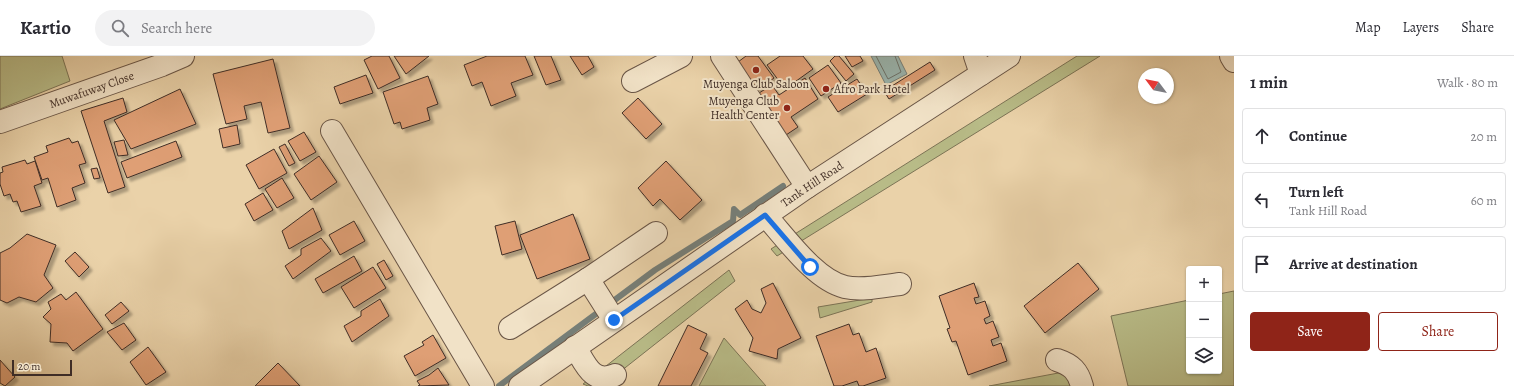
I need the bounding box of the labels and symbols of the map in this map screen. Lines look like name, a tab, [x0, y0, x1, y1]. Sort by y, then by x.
marker: Muyenga Club Saloon	[751, 65, 761, 75]
street label: Muwafuway Close	[47, 68, 136, 112]
north arrow	[1138, 68, 1174, 104]
place label: Muyenga Club Saloon	[703, 76, 809, 92]
place label: Afro Park Hotel	[833, 81, 910, 97]
marker: Afro Park Hotel	[821, 84, 831, 94]
place label: Muyenga Club Health Center	[709, 93, 779, 123]
marker: Muyenga Club Health Center	[782, 103, 792, 113]
street label: Tank Hill Road	[778, 157, 847, 211]
route start	[801, 258, 819, 276]
route end	[605, 311, 623, 329]
scale bar	[12, 358, 72, 377]

